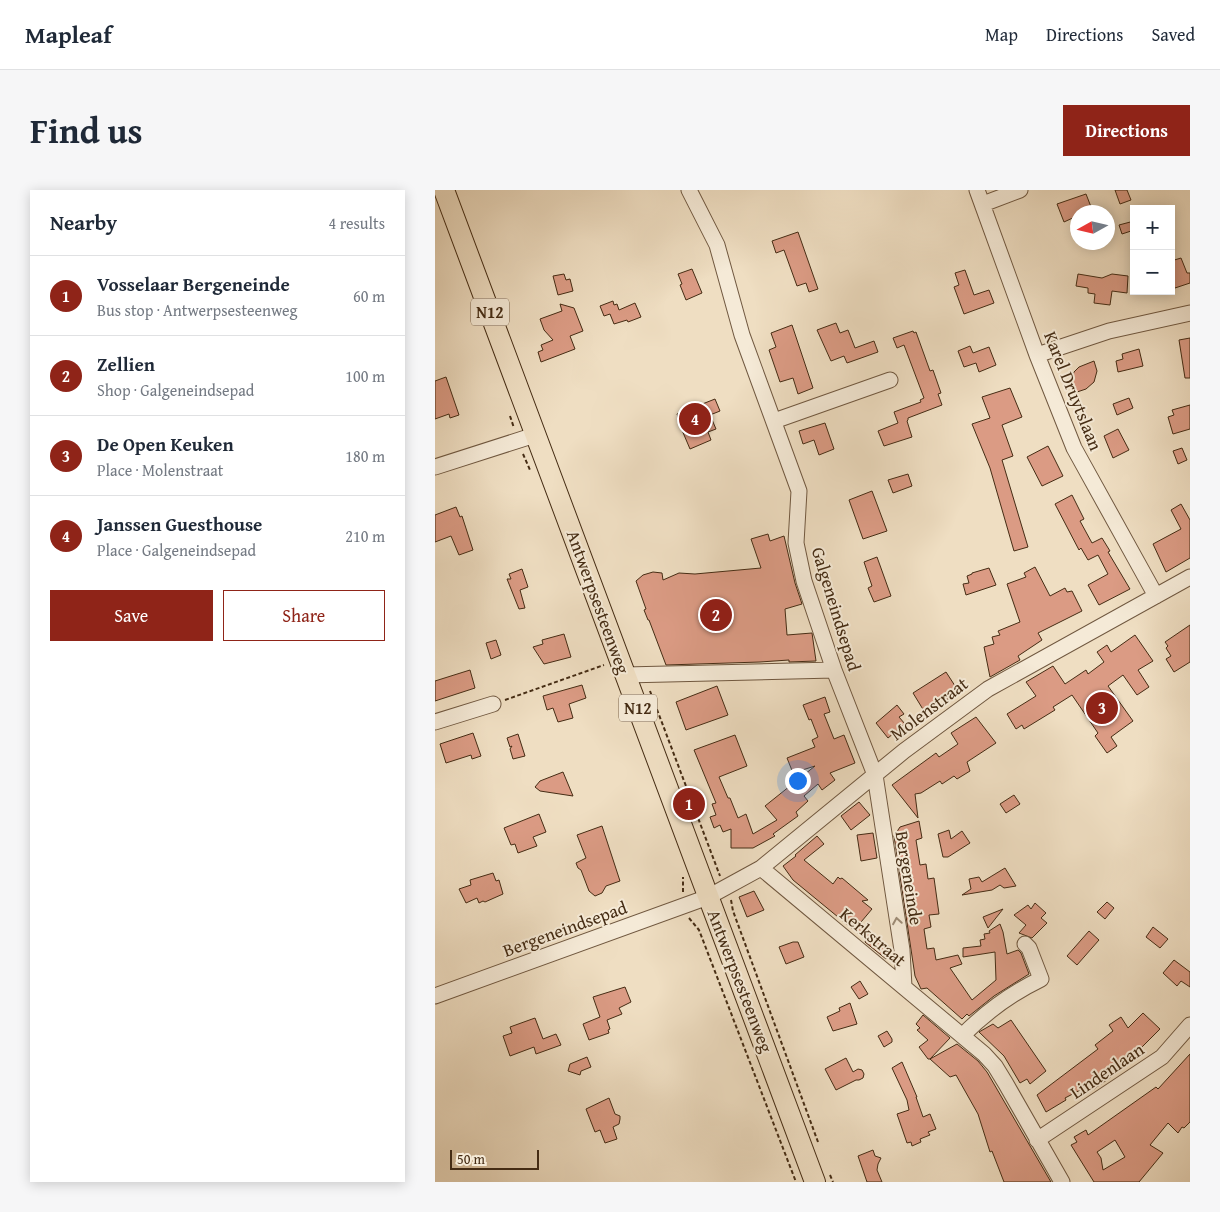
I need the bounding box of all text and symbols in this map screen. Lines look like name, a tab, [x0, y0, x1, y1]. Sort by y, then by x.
text: Mapleaf	[25, 17, 112, 52]
text: Map	[985, 21, 1018, 48]
text: Directions	[1046, 21, 1123, 48]
text: Saved	[1151, 21, 1195, 48]
text: Find us	[30, 105, 143, 156]
button: Directions	[1063, 105, 1190, 156]
north arrow	[1070, 205, 1115, 250]
map controls	[1130, 205, 1175, 295]
button: +	[1130, 205, 1175, 250]
text: Nearby	[50, 207, 117, 238]
text: 4 results	[328, 211, 385, 235]
button: −	[1130, 250, 1175, 295]
text: Vosselaar Bergeneinde	[97, 270, 290, 298]
text: 1	[62, 284, 70, 308]
text: 60 m	[353, 284, 385, 308]
text: Bus stop · Antwerpsesteenweg	[97, 298, 298, 322]
road number: N12	[471, 298, 509, 326]
street label: Karel Druytslaan	[1037, 327, 1110, 455]
text: Zellien	[97, 350, 155, 378]
text: 2	[62, 364, 70, 388]
text: 100 m	[345, 364, 385, 388]
text: Shop · Galgeneindsepad	[97, 378, 254, 402]
pin: 4	[679, 400, 711, 438]
text: De Open Keuken	[97, 430, 234, 458]
text: 3	[62, 444, 70, 468]
text: 180 m	[345, 444, 385, 468]
text: Place · Molenstraat	[97, 458, 223, 482]
text: Janssen Guesthouse	[97, 510, 262, 538]
text: 4	[62, 524, 70, 548]
text: 210 m	[345, 524, 385, 548]
street label: Antwerpsesteenweg	[560, 526, 637, 678]
text: Place · Galgeneindsepad	[97, 538, 256, 562]
street label: Galgeneindsepad	[805, 544, 868, 675]
button: Save	[50, 590, 213, 641]
button: Share	[223, 590, 385, 641]
pin: 2	[700, 596, 732, 634]
street label: Molenstraat	[884, 670, 974, 747]
pin: 3	[1086, 689, 1118, 727]
road number: N12	[619, 694, 657, 722]
your location	[785, 768, 811, 794]
pin: 1	[673, 785, 705, 823]
street label: Bergeneinde	[889, 829, 930, 927]
street label: Bergeneindsepad	[499, 893, 631, 963]
street label: Kerkstraat	[834, 901, 913, 973]
street label: Antwerpsesteenweg	[701, 905, 780, 1056]
one-way arrow	[893, 917, 903, 926]
street label: Lindenlaan	[1064, 1036, 1149, 1105]
scale bar	[450, 1147, 539, 1170]
text: 50 m	[457, 1149, 485, 1169]

